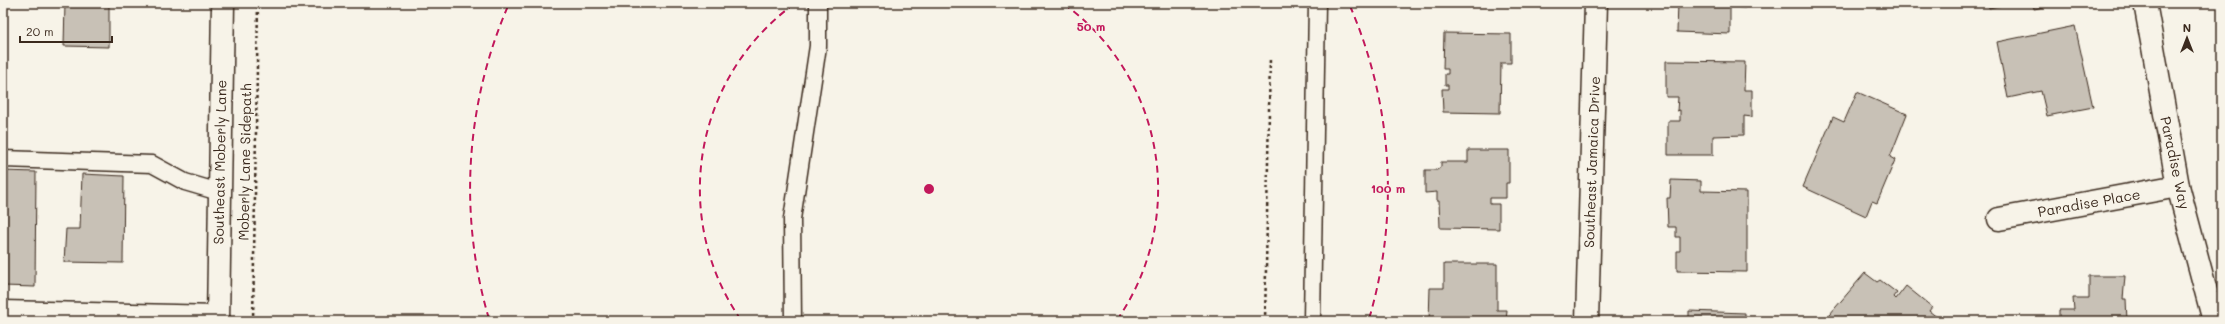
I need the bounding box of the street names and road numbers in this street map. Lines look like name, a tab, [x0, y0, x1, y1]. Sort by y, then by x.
street label: Southeast Jamaica Drive	[1579, 76, 1604, 248]
street label: Southeast Moberly Lane	[209, 80, 230, 244]
street label: Moberly Lane Sidepath	[234, 83, 255, 241]
street label: Paradise Way	[2156, 115, 2195, 211]
street label: Paradise Place	[2036, 184, 2142, 221]

